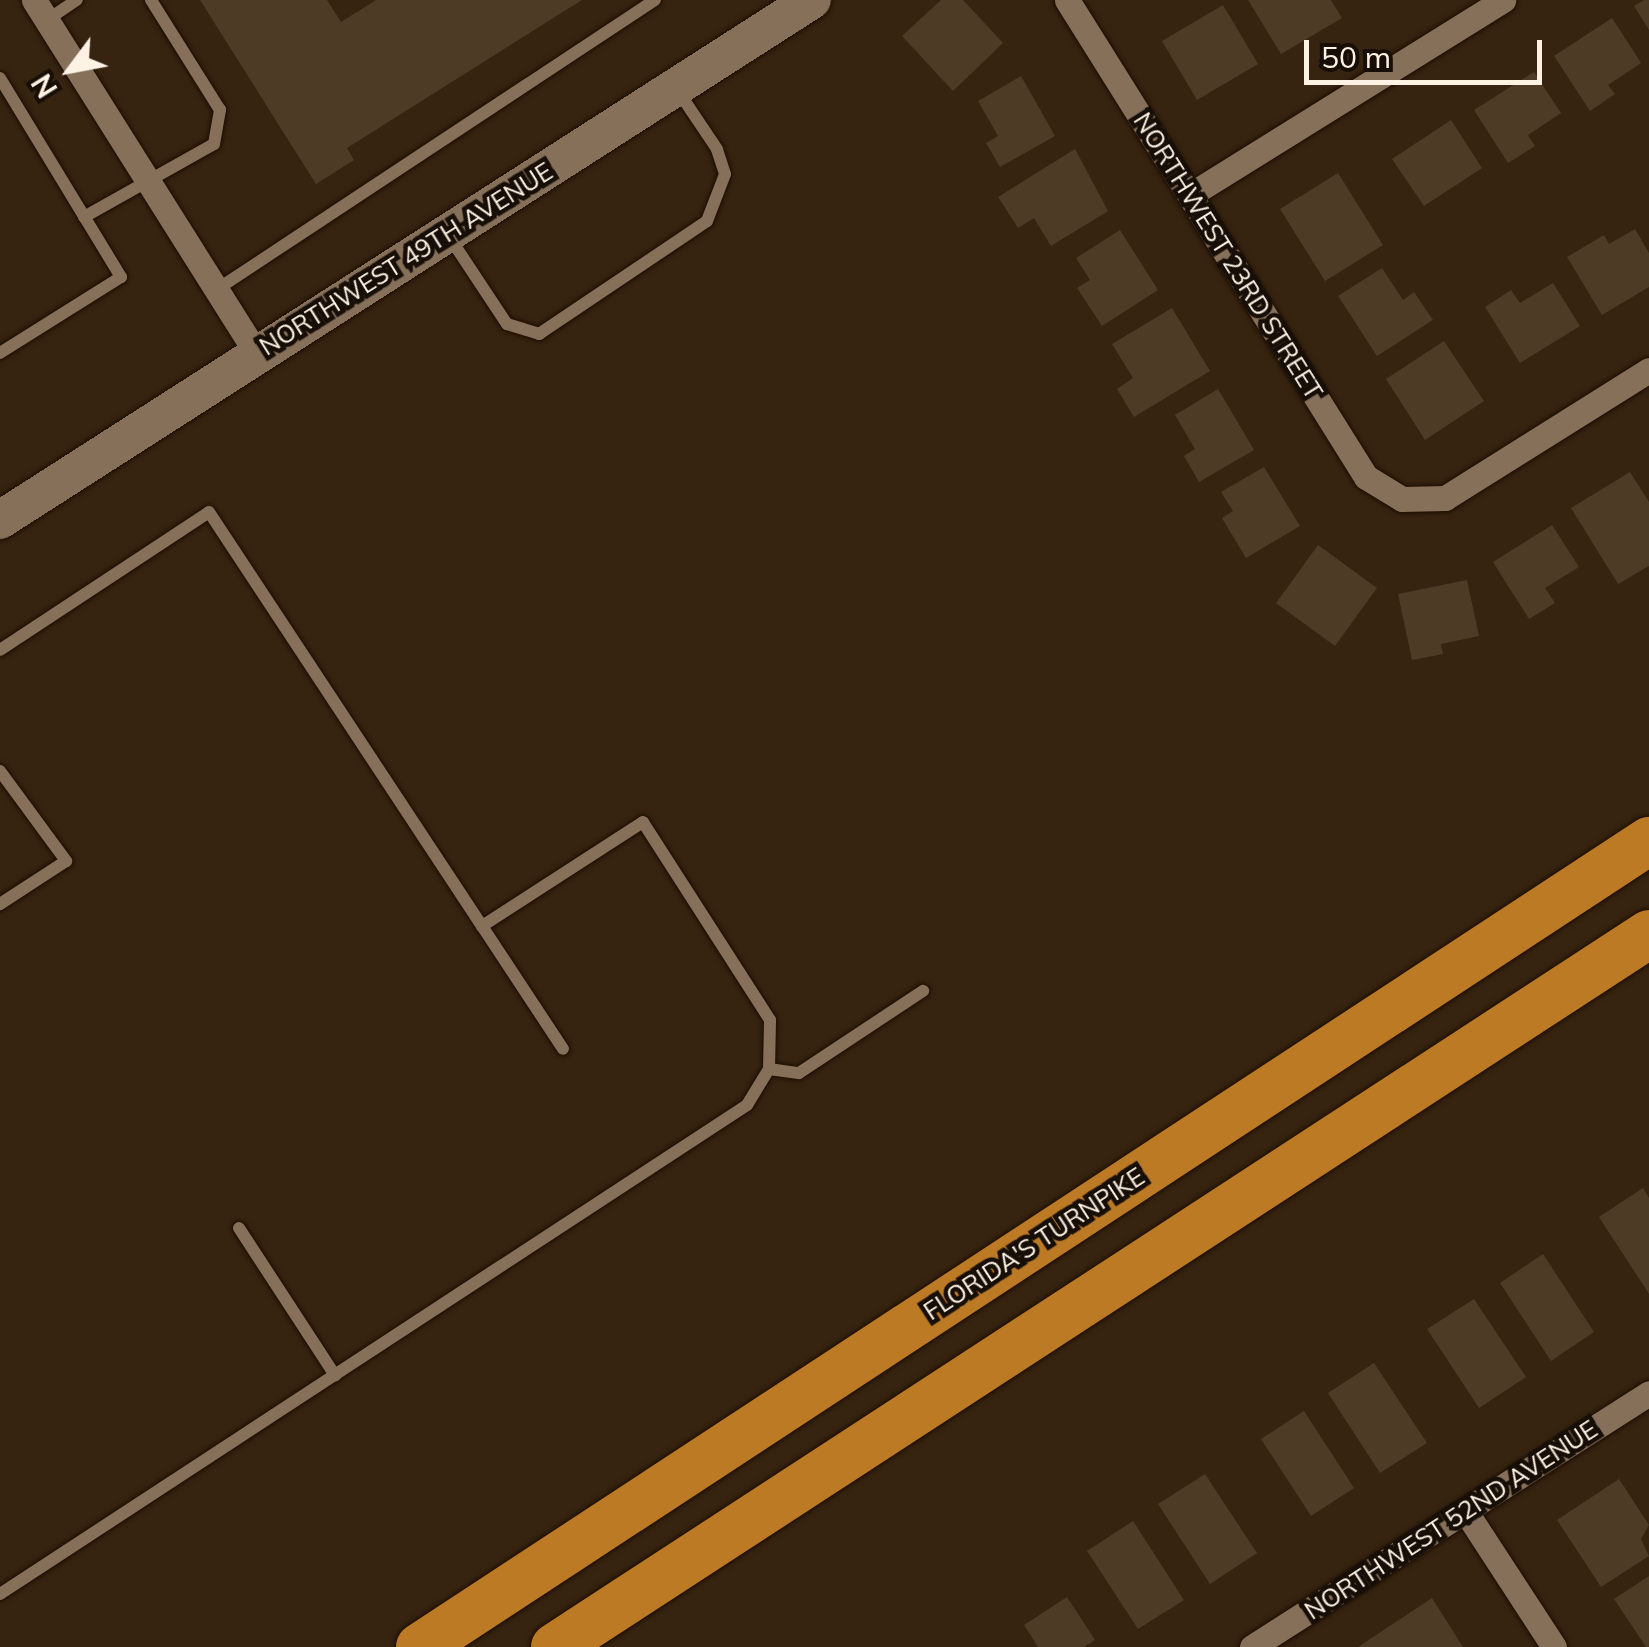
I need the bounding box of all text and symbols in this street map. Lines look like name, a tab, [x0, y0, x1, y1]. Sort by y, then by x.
north arrow	[20, 20, 120, 120]
scale bar	[1309, 20, 1546, 82]
text: 50 m	[1321, 38, 1391, 76]
text: N	[24, 68, 65, 104]
street label: NORTHWEST 23RD STREET	[1127, 107, 1329, 405]
street label: NORTHWEST 49TH AVENUE	[254, 156, 558, 362]
street label: FLORIDA'S TURNPIKE	[918, 1161, 1150, 1327]
street label: NORTHWEST 52ND AVENUE	[1299, 1414, 1603, 1626]

